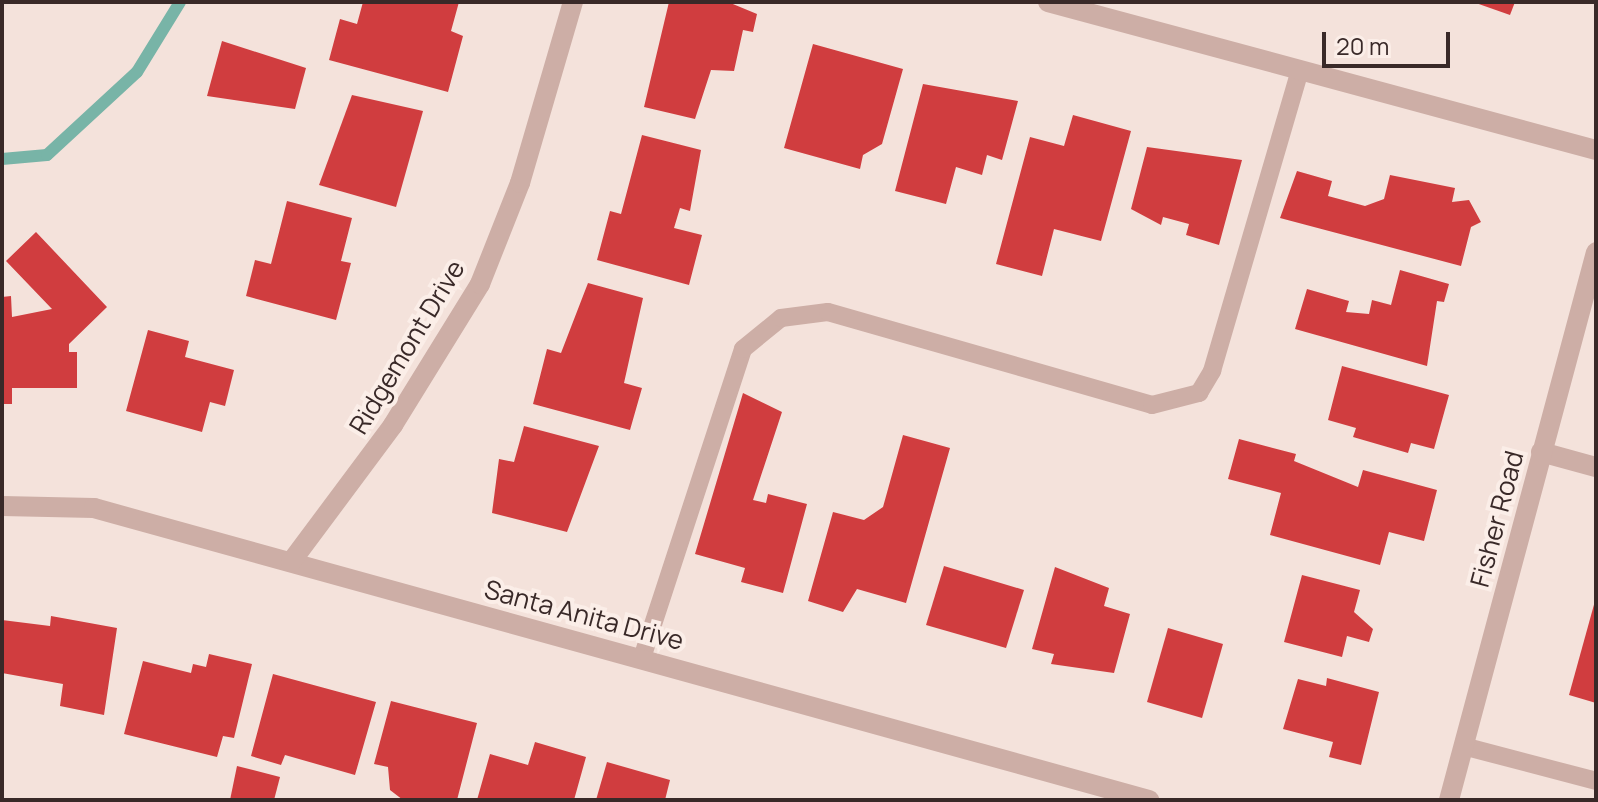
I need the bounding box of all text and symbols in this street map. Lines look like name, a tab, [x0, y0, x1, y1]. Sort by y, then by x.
scale bar	[1326, 16, 1454, 66]
text: 20 m	[1336, 29, 1389, 62]
street label: Ridgemont Drive	[343, 254, 471, 440]
street label: Fisher Road	[1464, 448, 1530, 590]
street label: Santa Anita Drive	[481, 573, 687, 657]

